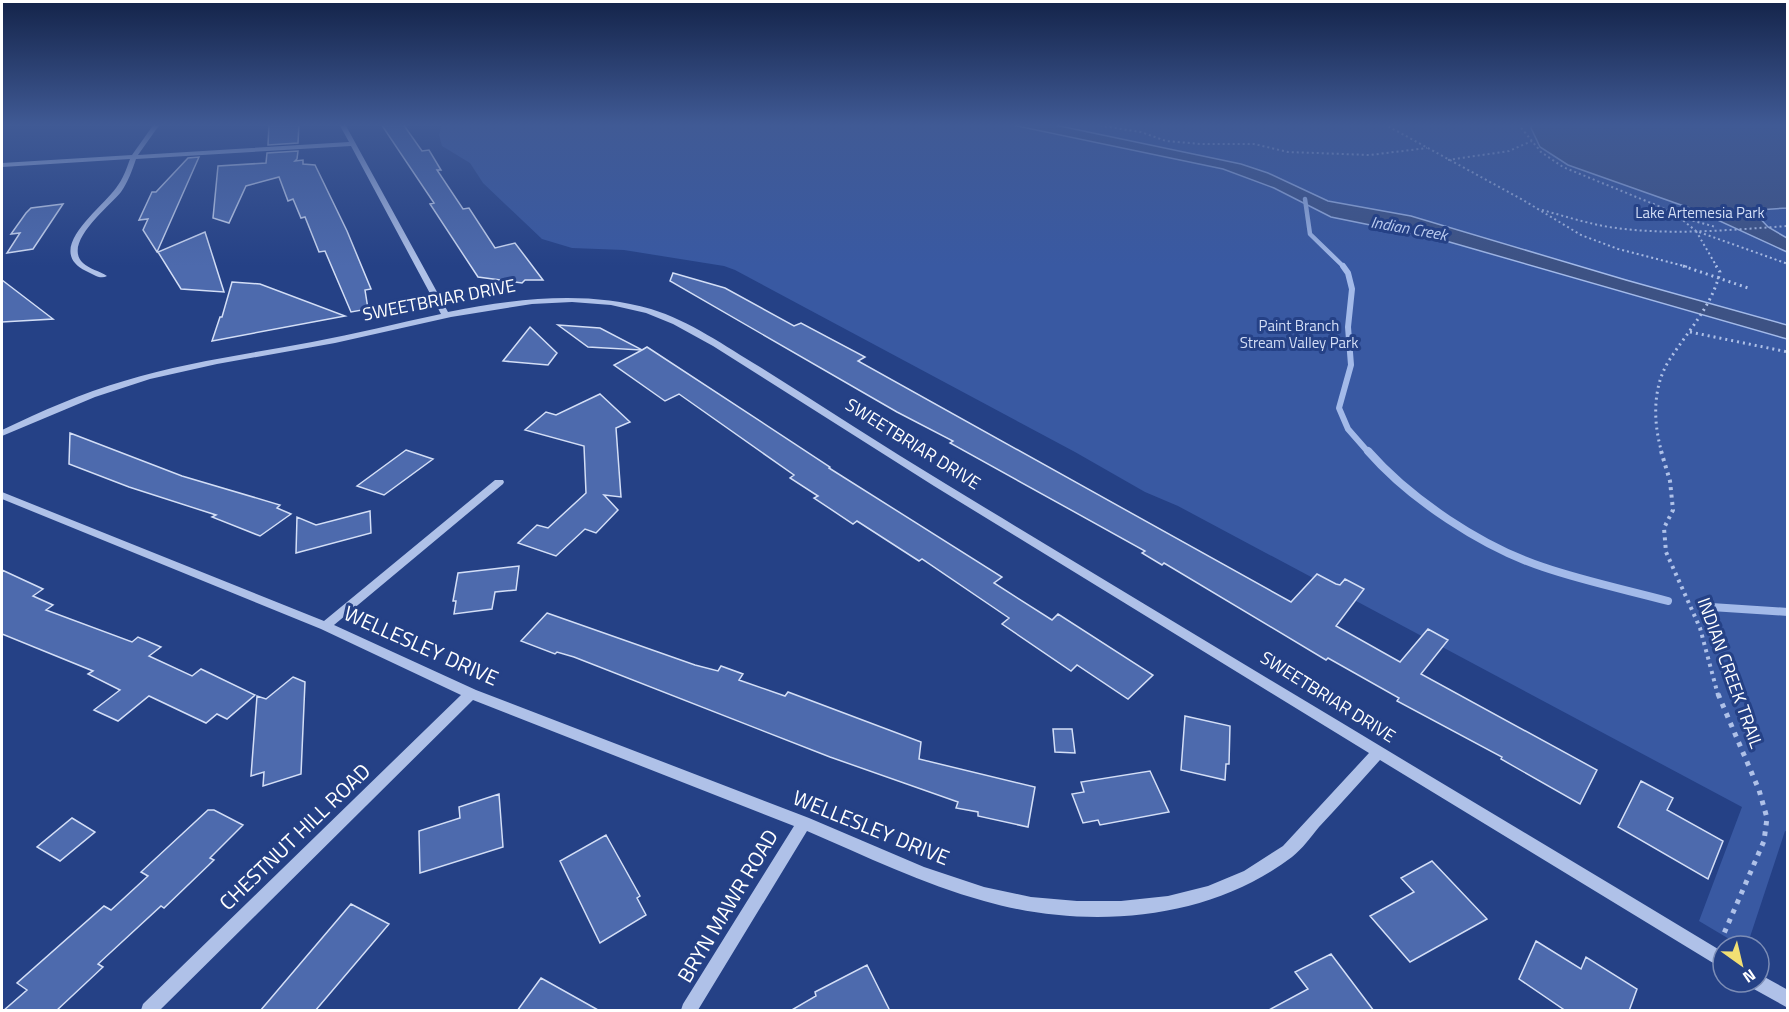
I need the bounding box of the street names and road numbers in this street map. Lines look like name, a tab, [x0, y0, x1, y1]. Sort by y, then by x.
street label: SWEETBRIAR DRIVE	[360, 271, 518, 328]
street label: SWEETBRIAR DRIVE	[840, 391, 986, 496]
street label: INDIAN CREEK TRAIL	[1691, 594, 1770, 752]
street label: WELLESLEY DRIVE	[339, 597, 504, 694]
street label: SWEETBRIAR DRIVE	[1255, 644, 1401, 749]
street label: CHESTNUT HILL ROAD	[211, 755, 377, 917]
street label: WELLESLEY DRIVE	[788, 781, 954, 873]
street label: BRYN MAWR ROAD	[669, 823, 786, 988]

